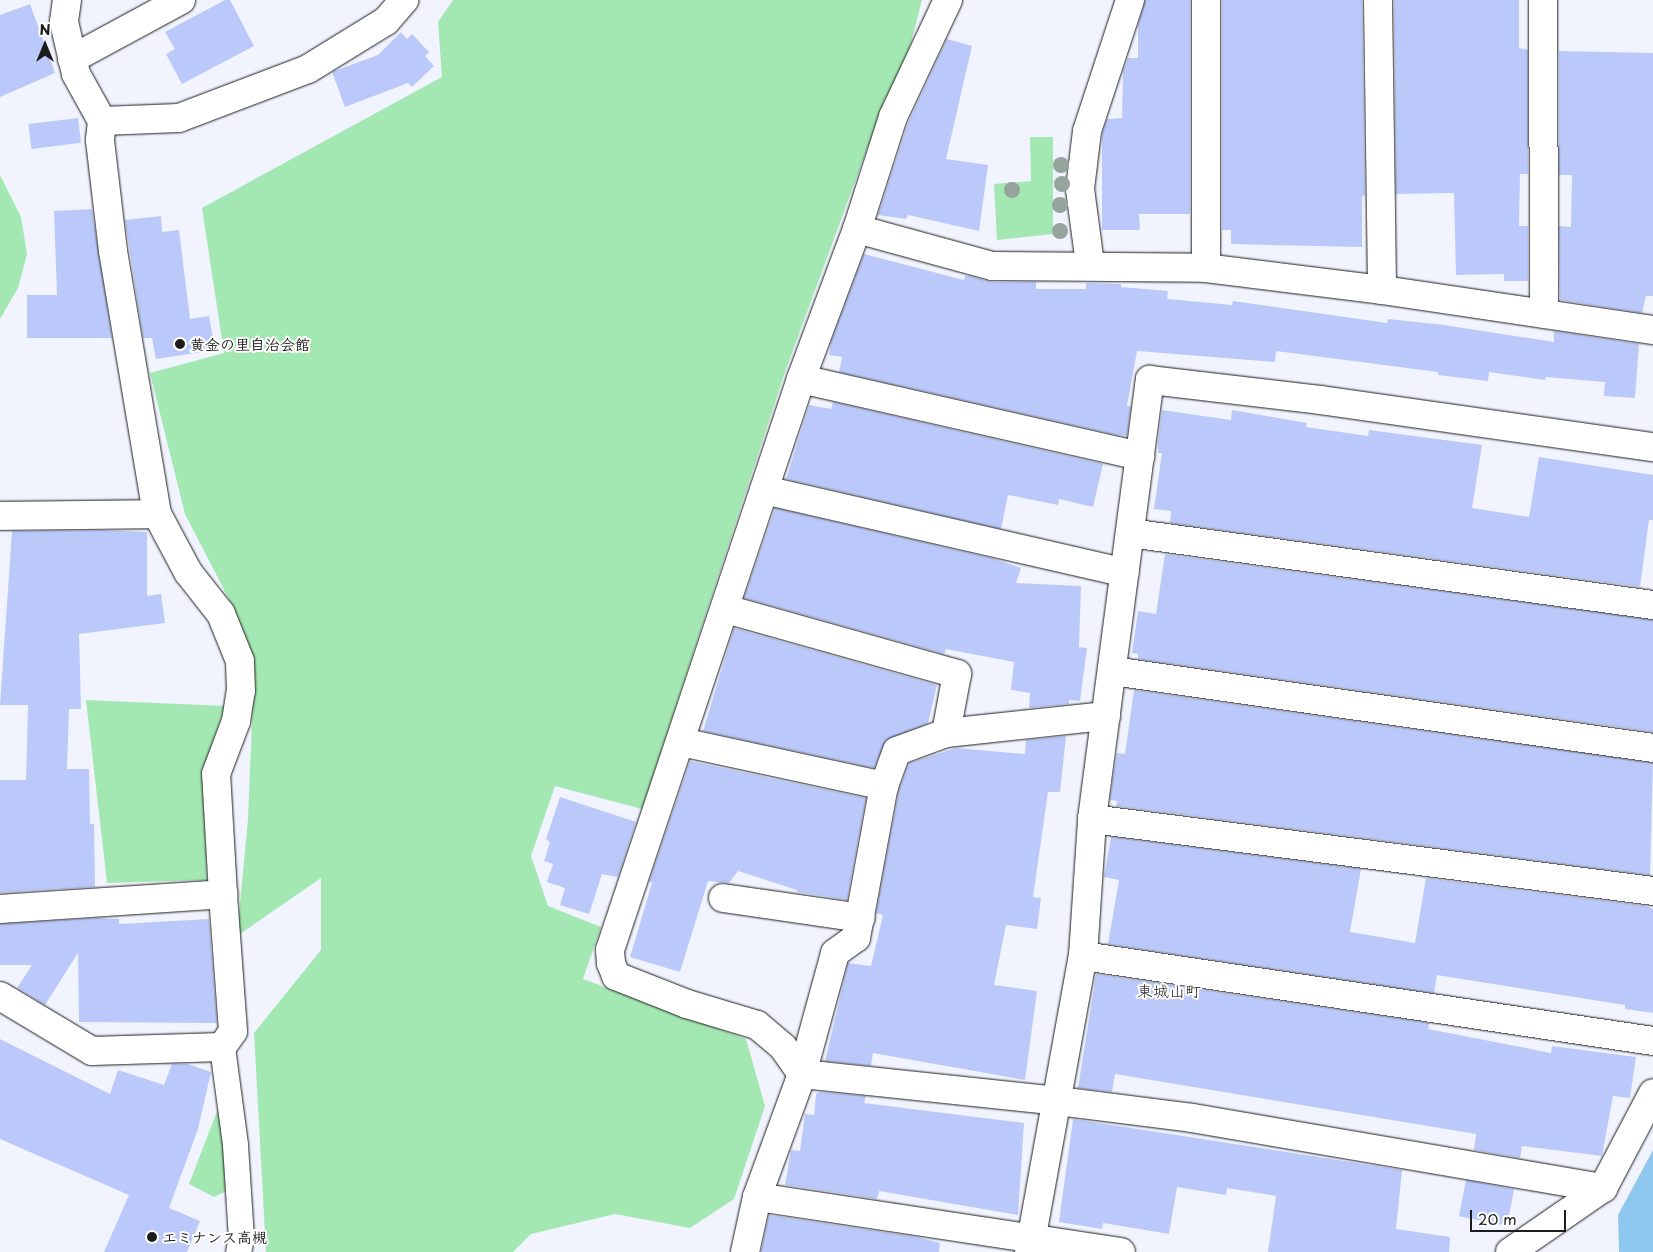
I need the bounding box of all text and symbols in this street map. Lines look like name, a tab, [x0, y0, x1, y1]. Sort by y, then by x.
text: N	[39, 19, 51, 40]
north arrow	[20, 20, 70, 70]
place label: 黄金の里自治会館	[190, 335, 310, 353]
marker: 黄金の里自治会館	[174, 338, 186, 350]
district label: 東城山町	[1137, 980, 1201, 1000]
scale bar	[1473, 1200, 1569, 1232]
text: 20 m	[1478, 1207, 1517, 1230]
place label: エミナンス高槻	[162, 1228, 267, 1246]
marker: エミナンス高槻	[146, 1231, 158, 1243]

